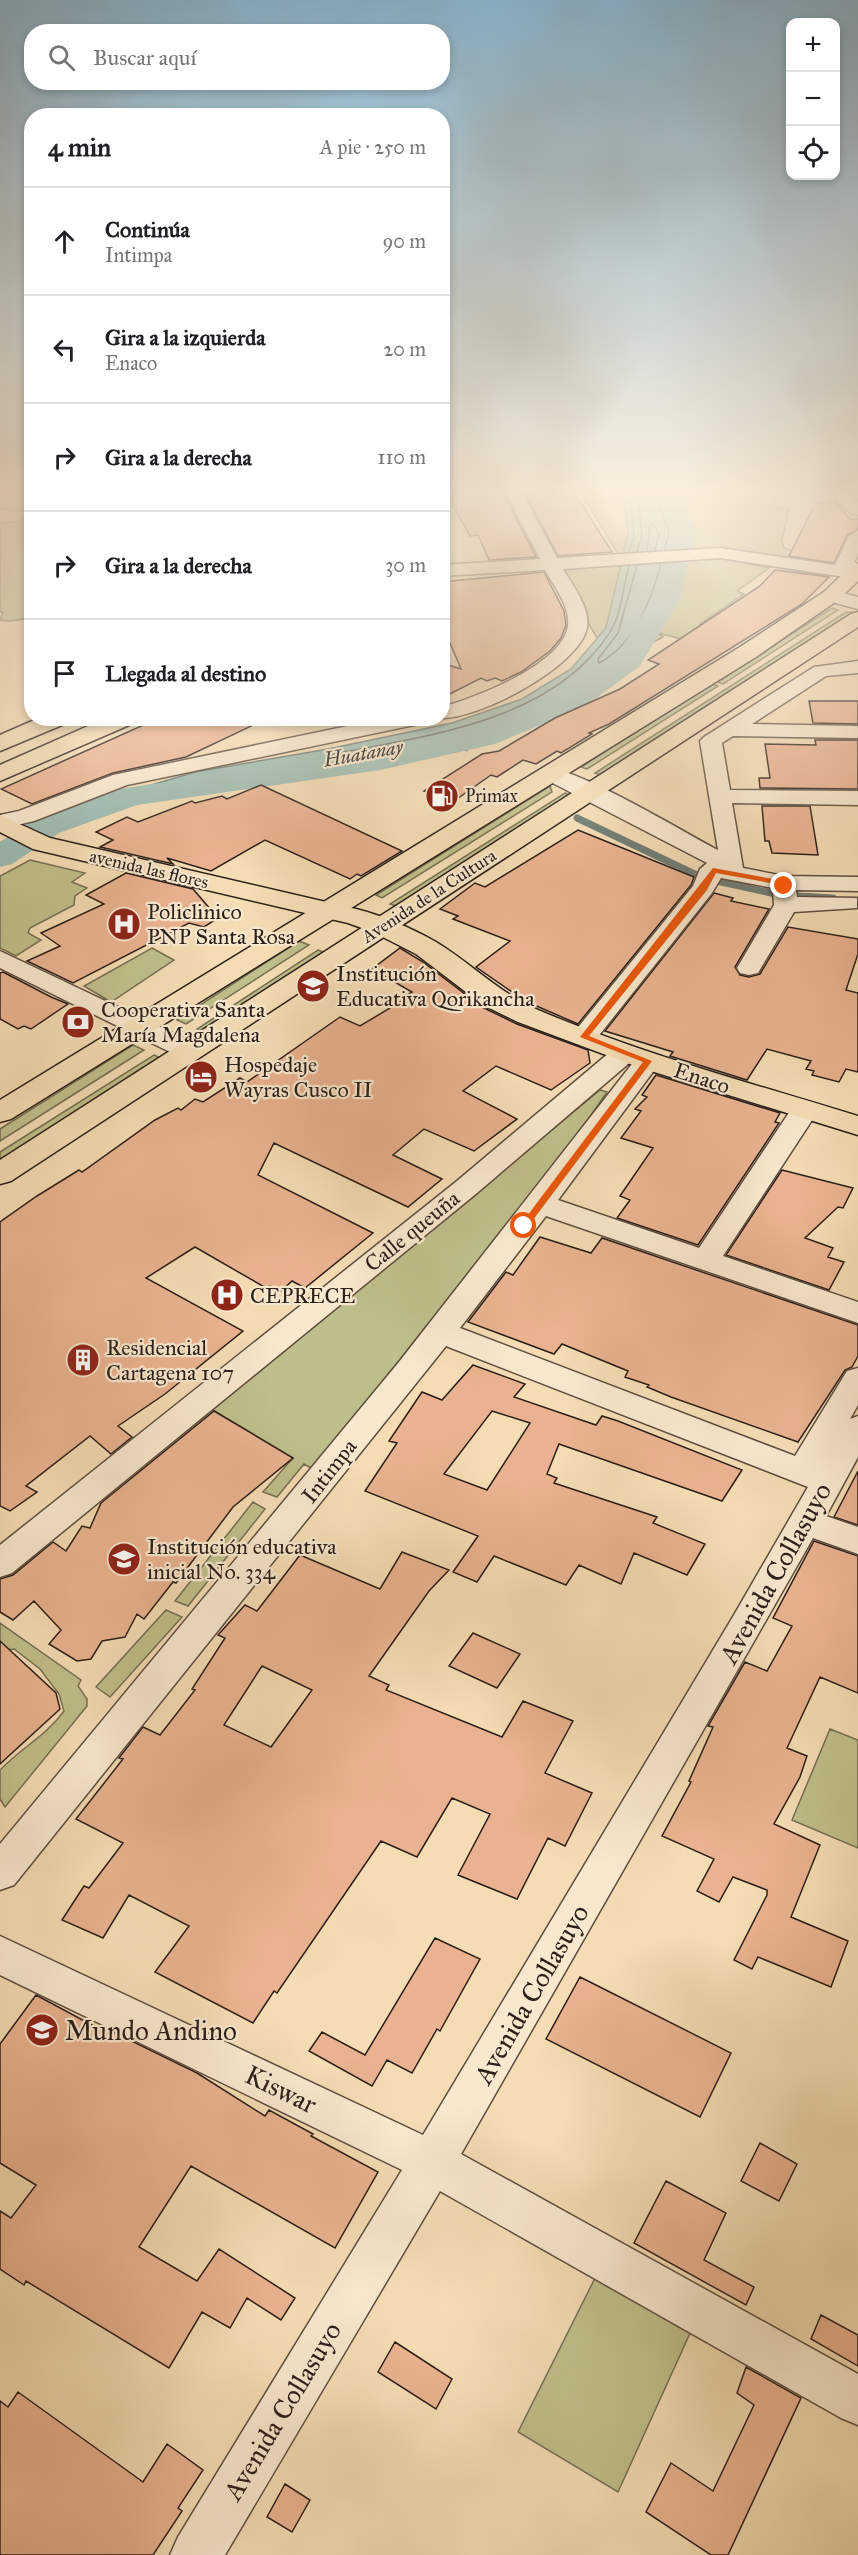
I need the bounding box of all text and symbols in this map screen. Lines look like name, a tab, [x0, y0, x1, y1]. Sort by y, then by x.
map controls	[786, 18, 840, 180]
button: +	[786, 18, 840, 72]
search box	[24, 24, 450, 90]
icon: search	[45, 41, 78, 74]
text: Buscar aquí	[93, 44, 196, 71]
button: −	[786, 72, 840, 126]
button: locate	[786, 126, 840, 180]
text: 4 min	[48, 131, 111, 163]
text: A pie · 250 m	[320, 135, 426, 159]
text: Continúa	[105, 216, 190, 243]
icon: ahead	[48, 225, 81, 258]
text: 90 m	[383, 229, 426, 253]
text: Intimpa	[105, 243, 172, 267]
text: Gira a la izquierda	[105, 324, 266, 351]
icon: left	[48, 333, 81, 366]
text: 20 m	[383, 337, 426, 361]
text: Enaco	[105, 351, 157, 375]
icon: right	[48, 441, 81, 474]
text: Gira a la derecha	[105, 444, 252, 471]
text: 110 m	[378, 445, 426, 469]
icon: right	[48, 549, 81, 582]
text: Gira a la derecha	[105, 552, 252, 579]
text: 30 m	[385, 553, 426, 577]
icon: arrive	[48, 657, 81, 690]
text: Llegada al destino	[105, 660, 266, 687]
water label: Huatanay	[320, 734, 406, 772]
fuel station icon: Primax	[424, 778, 460, 814]
place label: Primax	[465, 785, 518, 807]
street label: Avenida de la Cultura	[357, 844, 501, 948]
street label: avenida las flores	[87, 845, 211, 893]
route end	[770, 872, 796, 898]
place label: Policlinico PNP Santa Rosa	[147, 898, 296, 950]
hospital icon: Policlinico PNP Santa Rosa	[106, 906, 142, 942]
place label: Institución Educativa Qorikancha	[336, 960, 535, 1012]
school or university icon: Institución Educativa Qorikancha	[295, 968, 331, 1004]
place label: Cooperativa Santa María Magdalena	[101, 996, 266, 1048]
bank icon: Cooperativa Santa María Magdalena	[60, 1004, 96, 1040]
place label: Hospedaje Wayras Cusco II	[224, 1051, 372, 1103]
street label: Enaco	[670, 1056, 734, 1100]
hotel icon: Hospedaje Wayras Cusco II	[183, 1059, 219, 1095]
street label: Calle queuña	[359, 1184, 465, 1277]
route start	[510, 1212, 536, 1238]
hospital icon: CEPRECE	[209, 1277, 245, 1313]
place label: CEPRECE	[250, 1282, 356, 1309]
place label: Residencial Cartagena 107	[106, 1334, 234, 1386]
building icon: Residencial Cartagena 107	[65, 1342, 101, 1378]
street label: Intimpa	[296, 1433, 363, 1508]
street label: Avenida Collasuyo	[711, 1477, 838, 1670]
place label: Institución educativa inicial No. 334	[147, 1533, 337, 1585]
school or university icon: Institución educativa inicial No. 334	[106, 1541, 142, 1577]
street label: Avenida Collasuyo	[466, 1898, 596, 2091]
school or university icon: Mundo Andino	[24, 2012, 60, 2048]
place label: Mundo Andino	[65, 2014, 237, 2047]
street label: Kiswar	[240, 2058, 323, 2121]
street label: Avenida Collasuyo	[215, 2316, 348, 2507]

